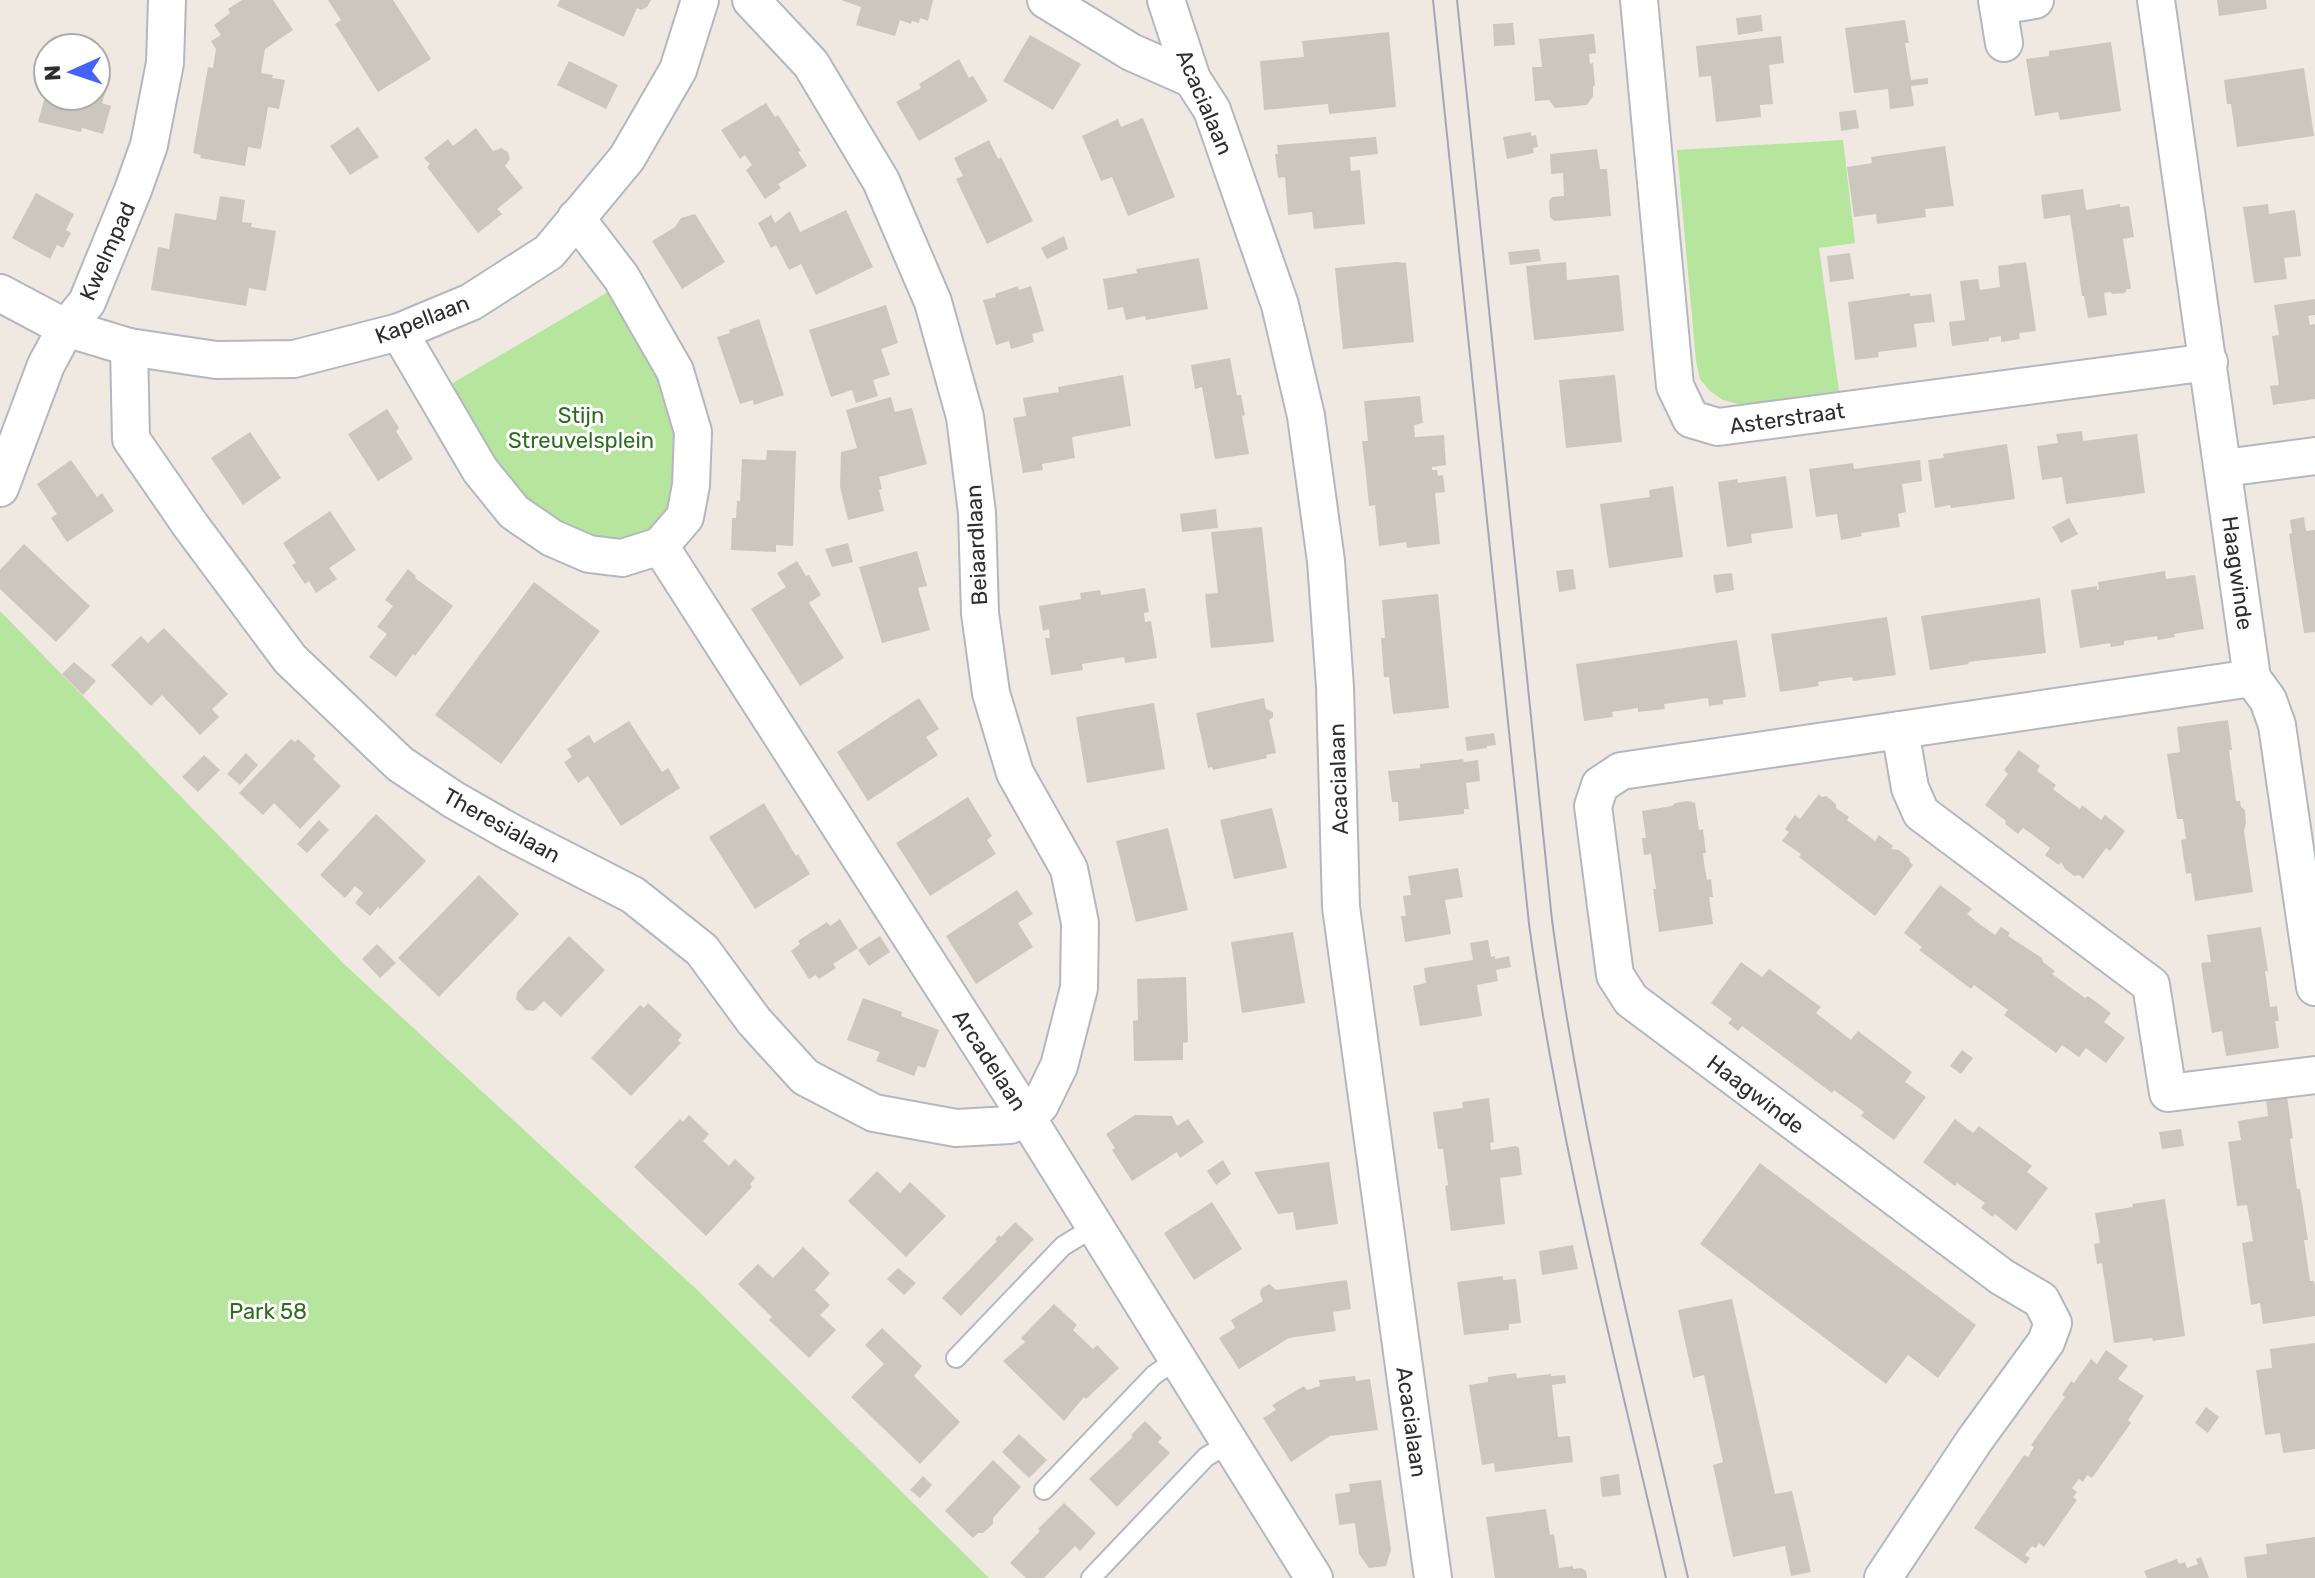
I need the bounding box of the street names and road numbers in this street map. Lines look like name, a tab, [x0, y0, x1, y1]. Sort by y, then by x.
street label: Acacialaan	[1170, 46, 1239, 159]
street label: Kwelmpad	[74, 198, 141, 305]
street label: Kapellaan	[371, 289, 473, 350]
street label: Asterstraat	[1728, 397, 1847, 440]
street label: Beiaardlaan	[960, 484, 993, 606]
street label: Haagwinde	[2216, 514, 2259, 632]
street label: Acacialaan	[1323, 723, 1354, 835]
street label: Theresialaan	[438, 782, 565, 869]
street label: Arcadelaan	[947, 1004, 1032, 1116]
street label: Haagwinde	[1702, 1049, 1810, 1140]
street label: Acacialaan	[1390, 1365, 1433, 1479]

